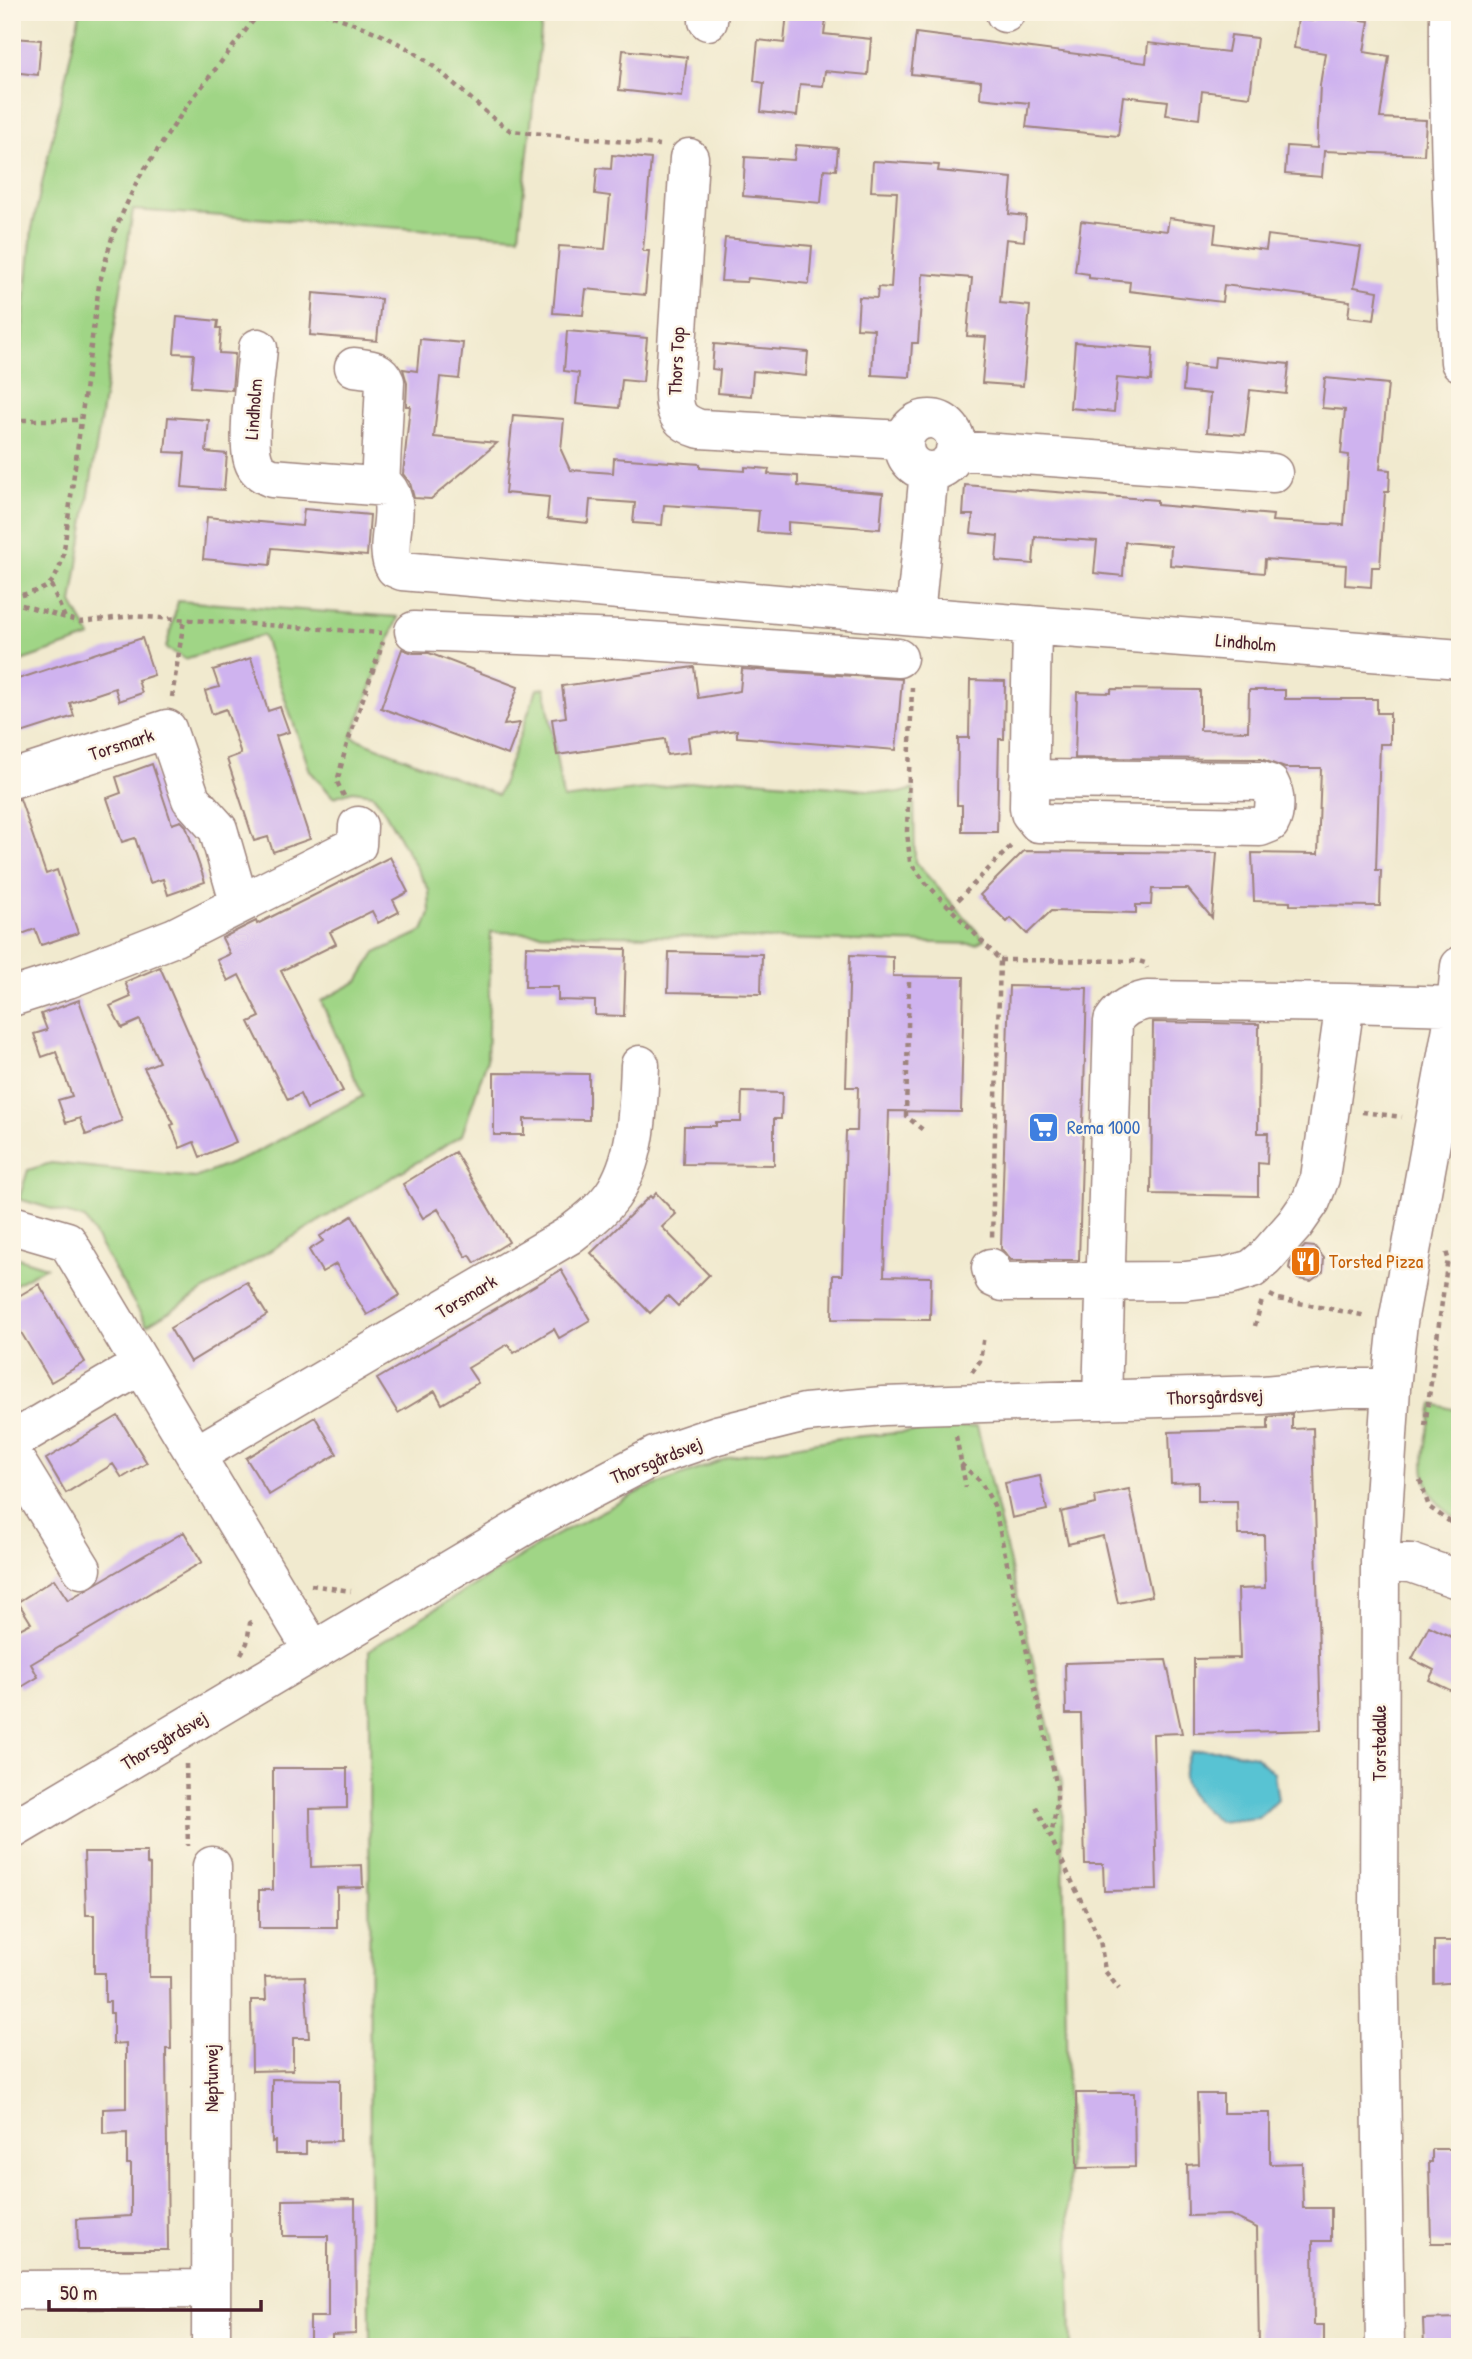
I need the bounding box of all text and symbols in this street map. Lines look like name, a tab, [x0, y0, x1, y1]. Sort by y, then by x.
street label: Thors Top	[661, 326, 691, 396]
street label: Lindholm	[238, 378, 268, 440]
street label: Lindholm	[1215, 626, 1278, 658]
street label: Torsmark	[85, 721, 157, 767]
supermarket icon: Rema 1000	[1027, 1110, 1061, 1144]
place label: Rema 1000	[1067, 1114, 1140, 1140]
restaurant icon: Torsted Pizza	[1289, 1244, 1323, 1278]
place label: Torsted Pizza	[1329, 1248, 1424, 1274]
street label: Torsmark	[431, 1268, 501, 1324]
street label: Thorsgårdsvej	[1166, 1381, 1264, 1411]
street label: Thorsgårdsvej	[606, 1430, 706, 1490]
street label: Thorsgårdsvej	[116, 1704, 212, 1776]
street label: Torstedalle	[1366, 1705, 1392, 1781]
street label: Neptunvej	[198, 2044, 224, 2112]
scale bar	[49, 2268, 261, 2312]
text: 50 m	[60, 2278, 97, 2307]

